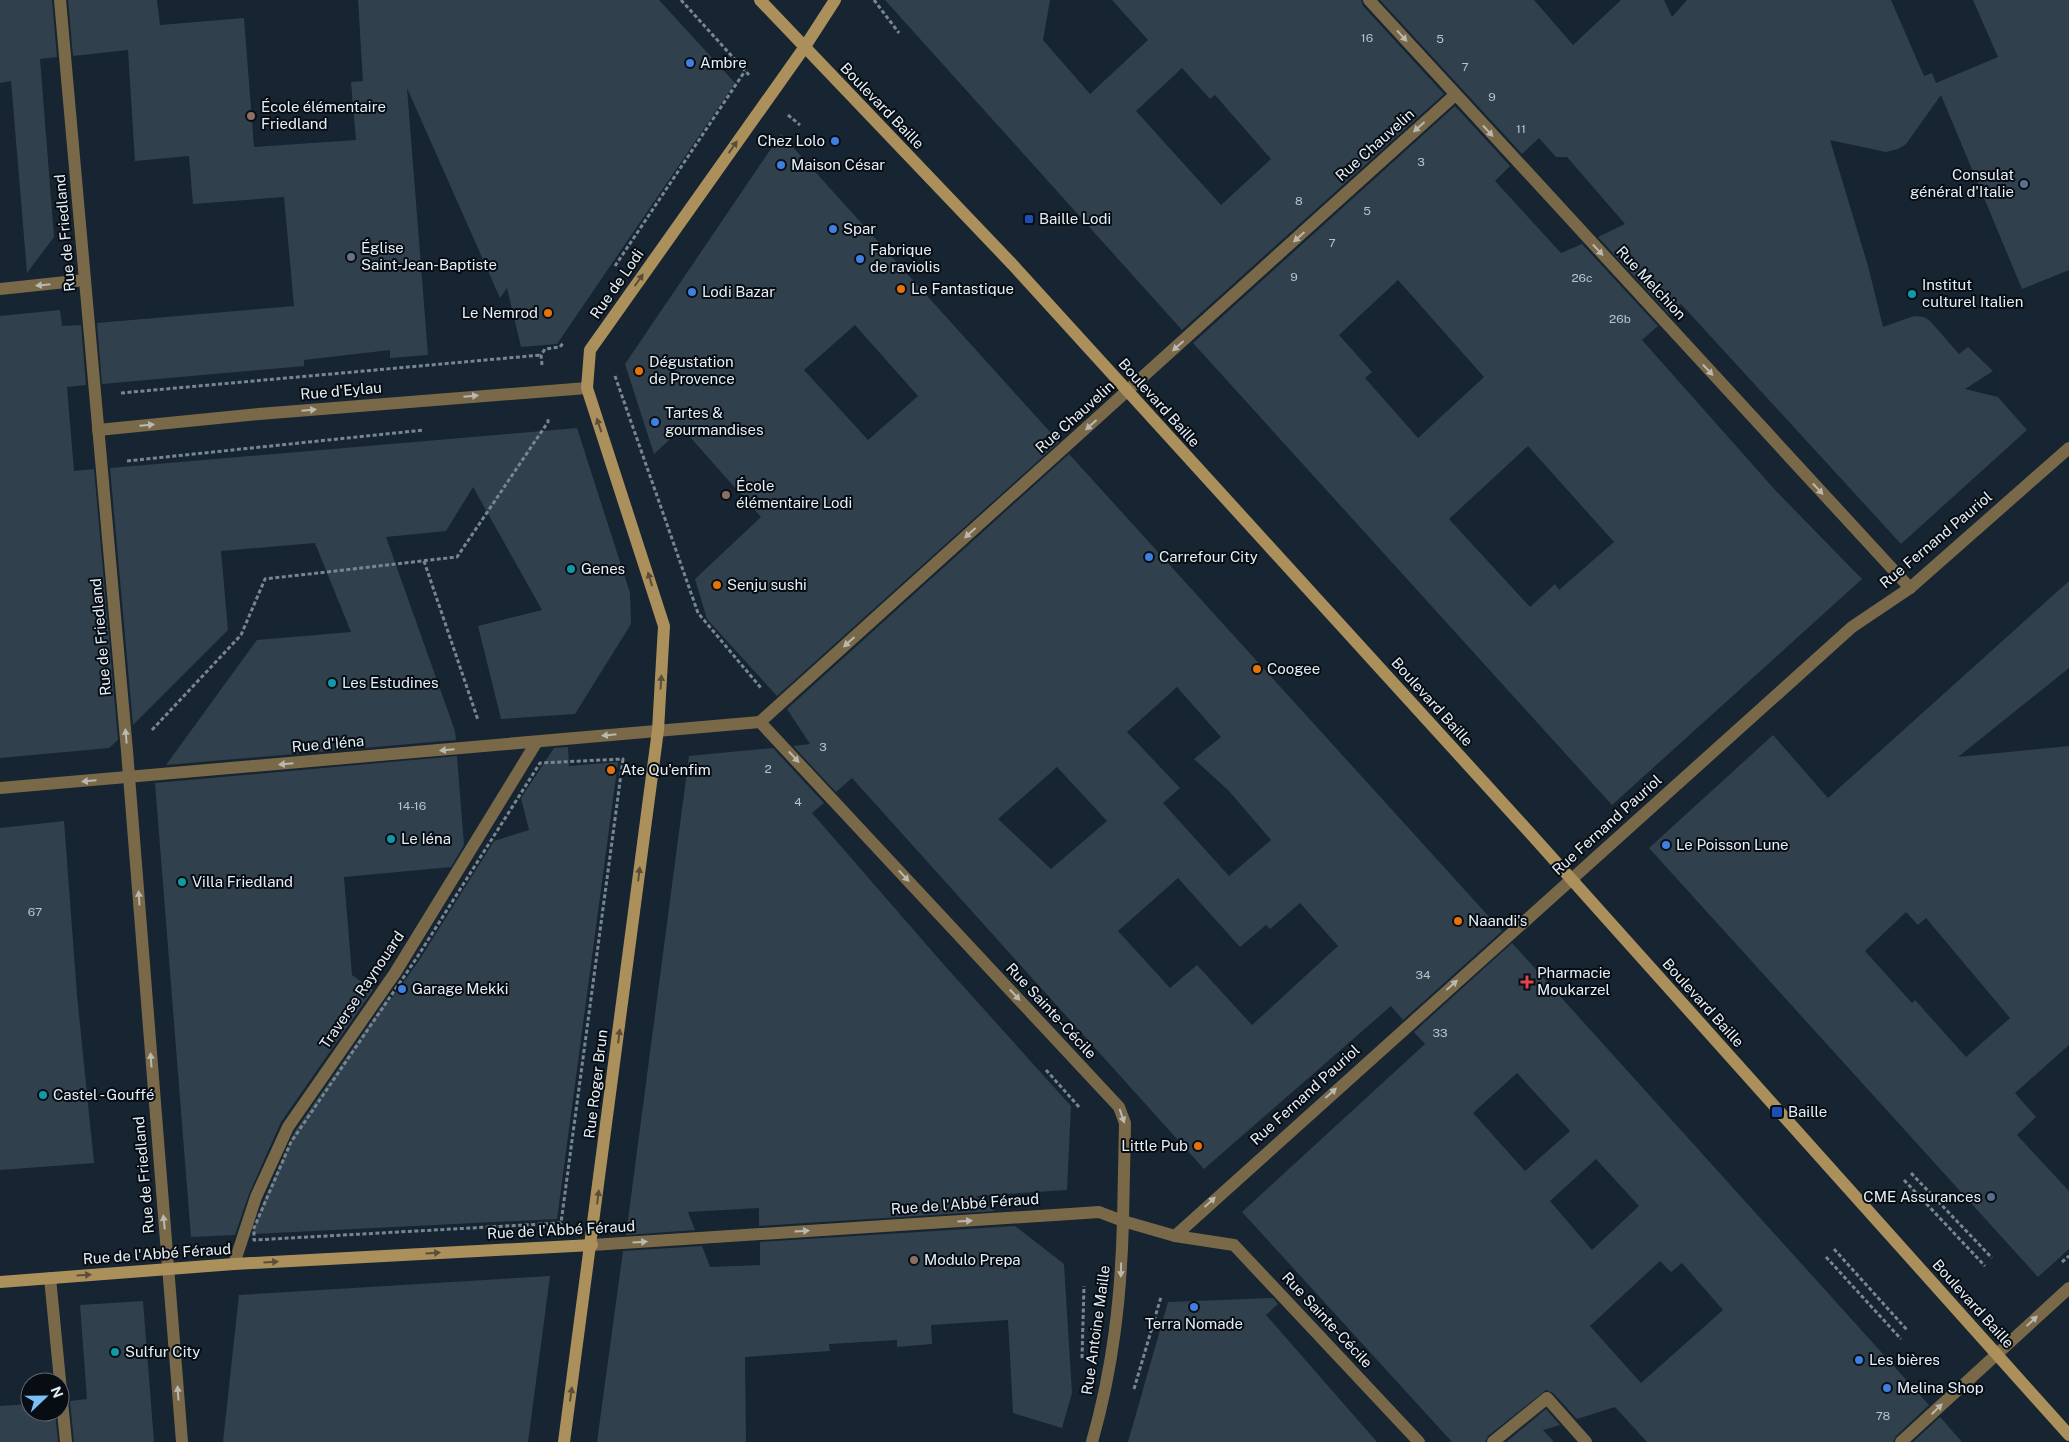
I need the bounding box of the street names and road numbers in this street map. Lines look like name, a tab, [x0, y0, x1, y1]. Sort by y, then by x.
street label: Boulevard Baille	[837, 59, 928, 152]
street label: Rue Chauvelin	[1332, 105, 1417, 184]
street label: Rue de Friedland	[51, 174, 78, 293]
street label: Rue Melchion	[1613, 242, 1690, 323]
street label: Rue de Lodi	[586, 246, 647, 322]
street label: Boulevard Baille	[1115, 355, 1204, 450]
street label: Rue Chauvelin	[1032, 377, 1117, 456]
street label: Rue d'Eylau	[300, 378, 382, 403]
street label: Rue Fernand Pauriol	[1876, 488, 1995, 591]
street label: Rue de Friedland	[87, 578, 114, 697]
street label: Boulevard Baille	[1388, 654, 1477, 749]
street label: Rue d'Iéna	[291, 732, 365, 755]
street label: Rue Fernand Pauriol	[1549, 771, 1665, 878]
street label: Traverse Raynouard	[316, 928, 407, 1052]
street label: Boulevard Baille	[1659, 955, 1748, 1050]
street label: Rue Sainte-Cécile	[1003, 959, 1100, 1062]
street label: Rue Roger Brun	[580, 1029, 611, 1139]
street label: Rue Fernand Pauriol	[1247, 1041, 1363, 1148]
street label: Rue de Friedland	[130, 1116, 157, 1235]
street label: Rue de l'Abbé Féraud	[890, 1190, 1040, 1217]
street label: Rue de l'Abbé Féraud	[486, 1217, 636, 1242]
street label: Rue de l'Abbé Féraud	[82, 1240, 232, 1267]
street label: Boulevard Baille	[1929, 1256, 2018, 1351]
street label: Rue Antoine Maille	[1078, 1264, 1113, 1396]
street label: Rue Sainte-Cécile	[1279, 1268, 1376, 1371]

